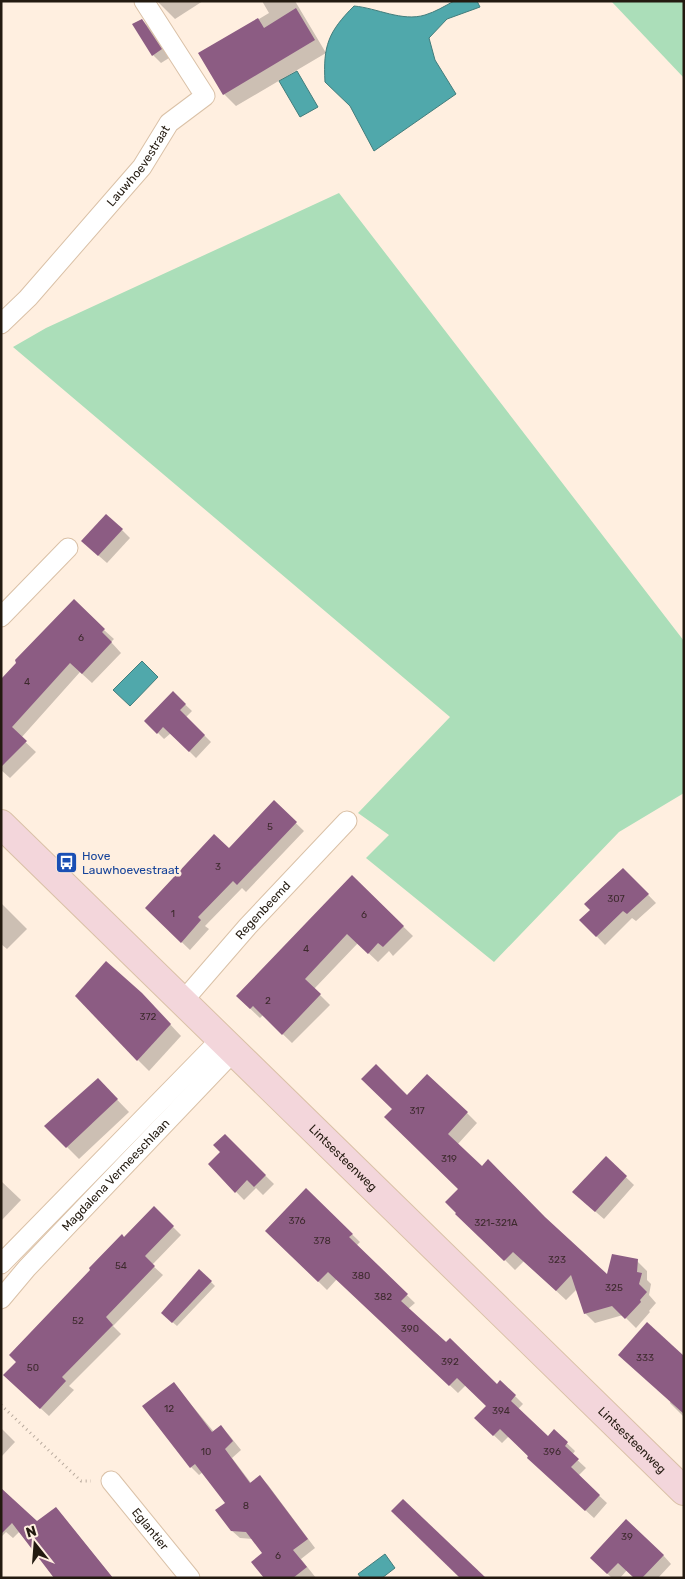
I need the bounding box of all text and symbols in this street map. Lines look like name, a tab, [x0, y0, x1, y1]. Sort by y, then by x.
street label: Lauwhoevestraat	[104, 123, 173, 209]
house number: 6	[78, 632, 84, 644]
house number: 4	[24, 676, 30, 688]
house number: 5	[267, 821, 273, 833]
place label: Hove Lauwhoevestraat	[82, 849, 180, 877]
bus stop icon: Hove Lauwhoevestraat	[54, 851, 78, 875]
house number: 3	[215, 861, 221, 873]
street label: Regenbeemd	[233, 878, 293, 942]
house number: 307	[607, 893, 625, 905]
house number: 1	[171, 908, 175, 920]
house number: 6	[361, 909, 367, 921]
house number: 4	[303, 943, 309, 955]
house number: 2	[265, 995, 271, 1007]
house number: 372	[139, 1011, 157, 1023]
house number: 317	[409, 1105, 425, 1117]
street label: Magdalena Vermeeschlaan	[59, 1116, 172, 1234]
street label: Lintsesteenweg	[306, 1122, 380, 1194]
house number: 319	[441, 1153, 457, 1165]
house number: 376	[289, 1215, 305, 1227]
house number: 321-321A	[474, 1217, 518, 1229]
house number: 378	[313, 1235, 331, 1247]
house number: 323	[548, 1254, 566, 1266]
house number: 54	[115, 1260, 127, 1272]
house number: 380	[352, 1270, 370, 1282]
house number: 325	[605, 1282, 623, 1294]
house number: 382	[374, 1291, 392, 1303]
house number: 52	[72, 1315, 84, 1327]
house number: 390	[401, 1323, 419, 1335]
house number: 333	[636, 1352, 654, 1364]
house number: 392	[441, 1356, 459, 1368]
house number: 50	[27, 1362, 39, 1374]
house number: 12	[164, 1403, 174, 1415]
street label: Lintsesteenweg	[595, 1404, 669, 1476]
house number: 394	[492, 1405, 510, 1417]
house number: 10	[201, 1446, 211, 1458]
house number: 396	[543, 1446, 561, 1458]
house number: 8	[243, 1500, 249, 1512]
street label: Eglantier	[129, 1505, 172, 1553]
north arrow	[10, 1519, 60, 1569]
text: N	[24, 1522, 39, 1542]
house number: 39	[621, 1531, 633, 1543]
house number: 6	[275, 1550, 281, 1562]

